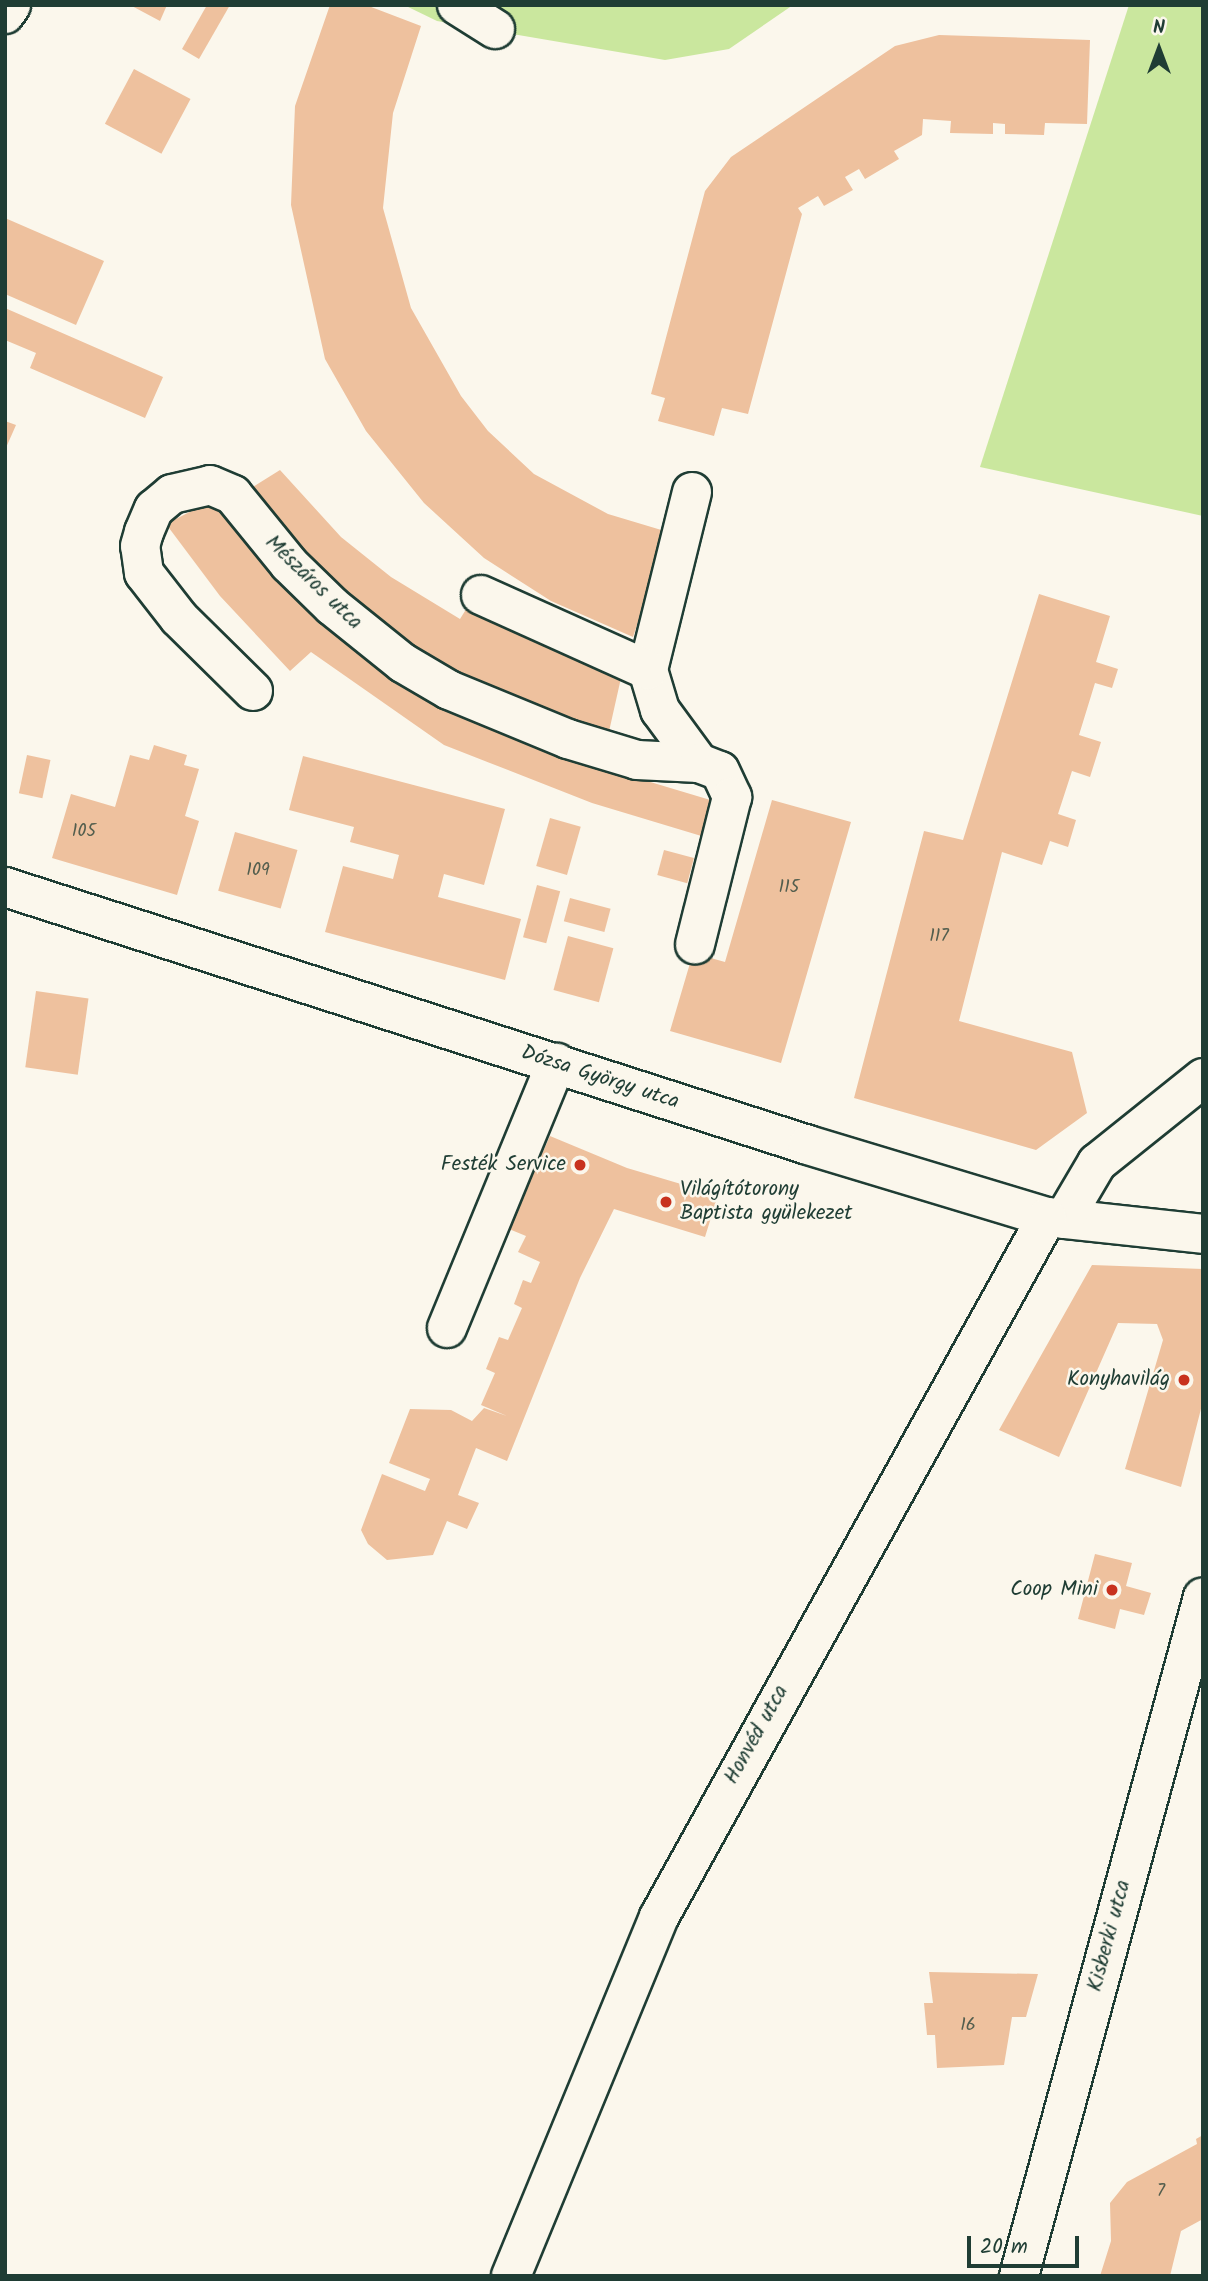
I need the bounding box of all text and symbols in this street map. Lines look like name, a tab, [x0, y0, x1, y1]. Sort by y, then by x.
text: N	[1153, 13, 1165, 43]
north arrow	[1124, 14, 1194, 84]
street label: Mészáros utca	[259, 530, 367, 636]
house number: 105	[72, 821, 96, 843]
house number: 109	[246, 860, 270, 882]
house number: 115	[779, 877, 799, 899]
house number: 117	[929, 926, 949, 948]
street label: Dózsa György utca	[518, 1041, 682, 1115]
place label: Festék Service	[441, 1152, 566, 1178]
marker: Festék Service	[572, 1157, 588, 1173]
place label: Világítótorony Baptista gyülekezet	[680, 1177, 852, 1227]
marker: Világítótorony Baptista gyülekezet	[658, 1194, 674, 1210]
place label: Konyhavilág	[1067, 1367, 1170, 1393]
marker: Konyhavilág	[1176, 1372, 1192, 1388]
place label: Coop Mini	[1010, 1577, 1098, 1603]
marker: Coop Mini	[1104, 1582, 1120, 1598]
street label: Honvéd utca	[720, 1681, 794, 1789]
street label: Kisberki utca	[1083, 1877, 1137, 1995]
house number: 16	[960, 2015, 976, 2037]
house number: 7	[1157, 2181, 1165, 2203]
scale bar	[970, 2222, 1082, 2266]
text: 20 m	[980, 2231, 1028, 2264]

